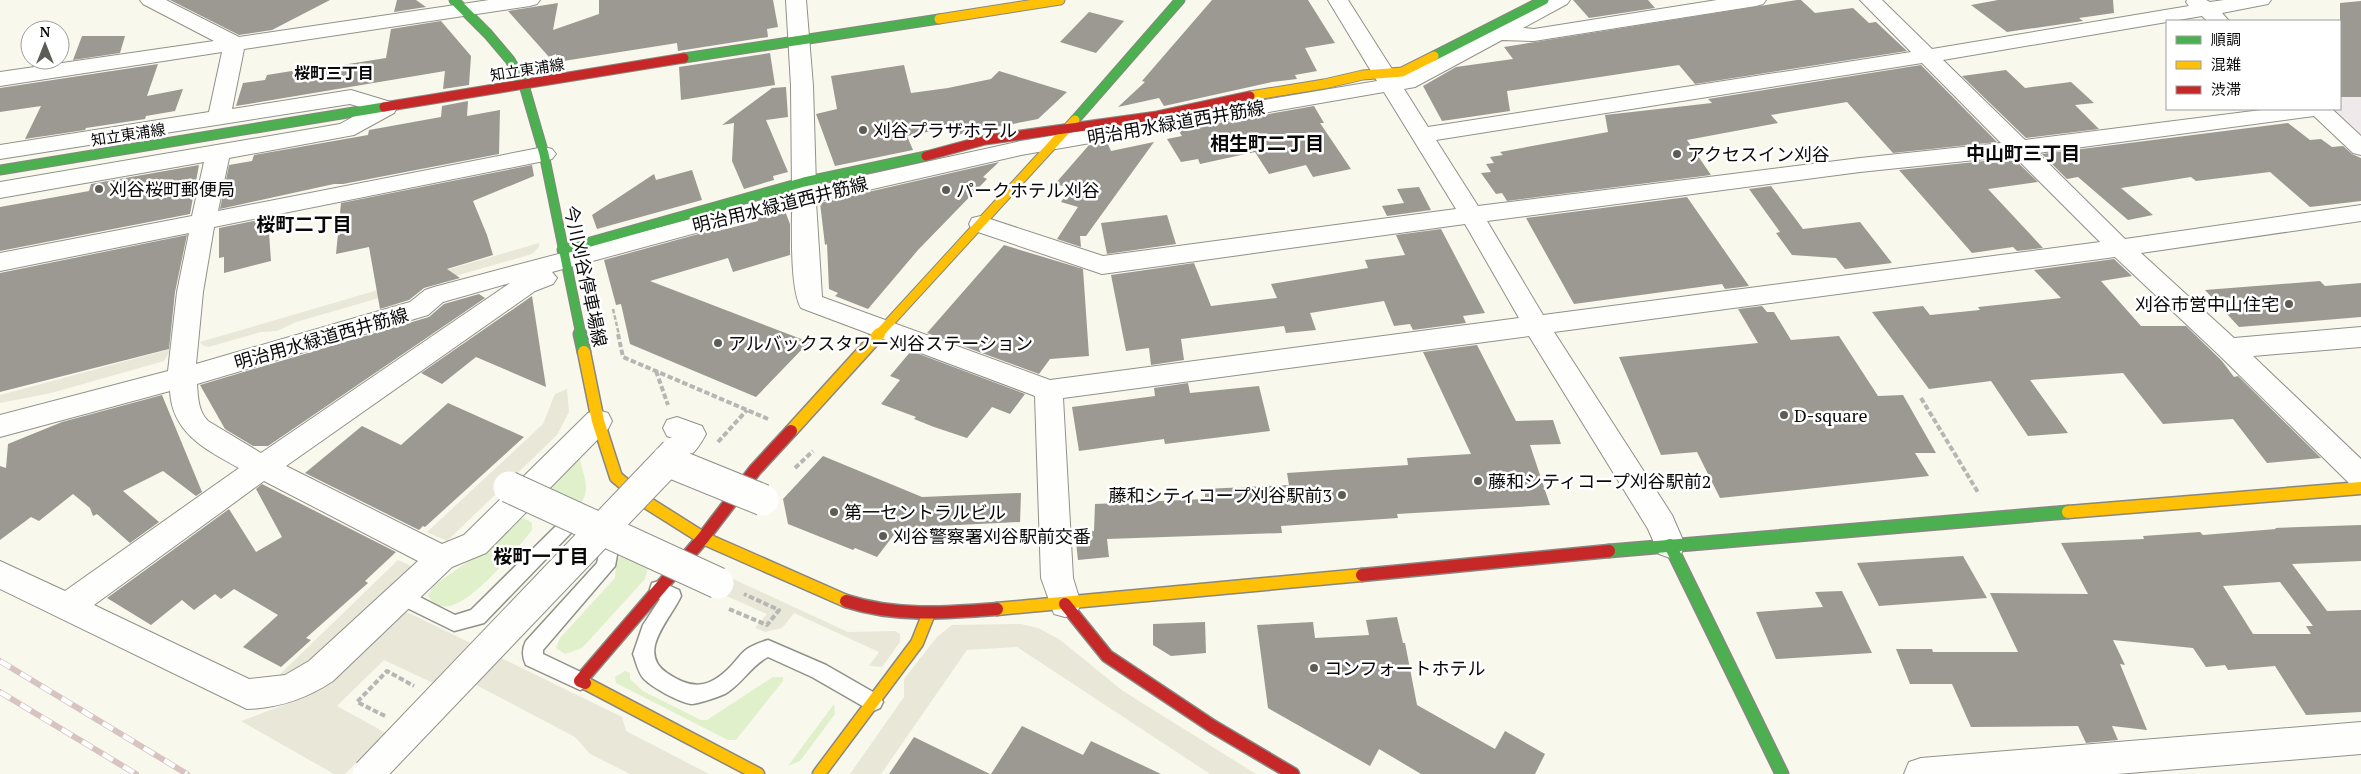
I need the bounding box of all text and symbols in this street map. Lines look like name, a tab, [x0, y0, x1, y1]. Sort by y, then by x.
north arrow	[20, 20, 70, 70]
legend	[2166, 20, 2341, 110]
text: N	[40, 22, 51, 41]
text: 順調	[2211, 29, 2241, 49]
street label: 知立東浦線	[488, 53, 566, 85]
text: 混雑	[2211, 54, 2241, 74]
district label: 桜町三丁目	[294, 62, 374, 84]
text: 渋滞	[2211, 79, 2241, 99]
street label: 明治用水緑道西井筋線	[1085, 95, 1267, 149]
street label: 知立東浦線	[89, 118, 167, 150]
place label: 刈谷プラザホテル	[873, 118, 1017, 142]
marker: 刈谷プラザホテル	[857, 124, 869, 136]
district label: 相生町二丁目	[1210, 130, 1324, 155]
district label: 中山町三丁目	[1966, 140, 2080, 165]
place label: アクセスイン刈谷	[1687, 142, 1830, 166]
marker: アクセスイン刈谷	[1671, 148, 1683, 160]
street label: 明治用水緑道西井筋線	[690, 171, 870, 237]
place label: 刈谷桜町郵便局	[109, 177, 235, 201]
place label: パークホテル刈谷	[956, 178, 1100, 202]
marker: 刈谷桜町郵便局	[93, 183, 105, 195]
marker: パークホテル刈谷	[940, 184, 952, 196]
street label: 今川刈谷停車場線	[559, 203, 613, 349]
district label: 桜町二丁目	[256, 211, 352, 236]
place label: 刈谷市営中山住宅	[2135, 292, 2279, 316]
marker: 刈谷市営中山住宅	[2283, 298, 2295, 310]
street label: 明治用水緑道西井筋線	[231, 302, 411, 374]
place label: アルバックスタワー刈谷ステーション	[728, 331, 1033, 355]
marker: アルバックスタワー刈谷ステーション	[712, 337, 724, 349]
place label: D-square	[1794, 403, 1867, 427]
marker: D-square	[1778, 409, 1790, 421]
place label: 藤和シティコープ刈谷駅前2	[1488, 469, 1711, 493]
marker: 藤和シティコープ刈谷駅前2	[1472, 475, 1484, 487]
place label: 藤和シティコープ刈谷駅前3	[1109, 483, 1332, 507]
marker: 藤和シティコープ刈谷駅前3	[1336, 489, 1348, 501]
place label: 第一セントラルビル	[844, 500, 1006, 524]
marker: 第一セントラルビル	[828, 506, 840, 518]
place label: 刈谷警察署刈谷駅前交番	[893, 524, 1091, 548]
marker: 刈谷警察署刈谷駅前交番	[877, 530, 889, 542]
district label: 桜町一丁目	[493, 543, 589, 568]
place label: コンフォートホテル	[1324, 656, 1485, 680]
marker: コンフォートホテル	[1308, 662, 1320, 674]

